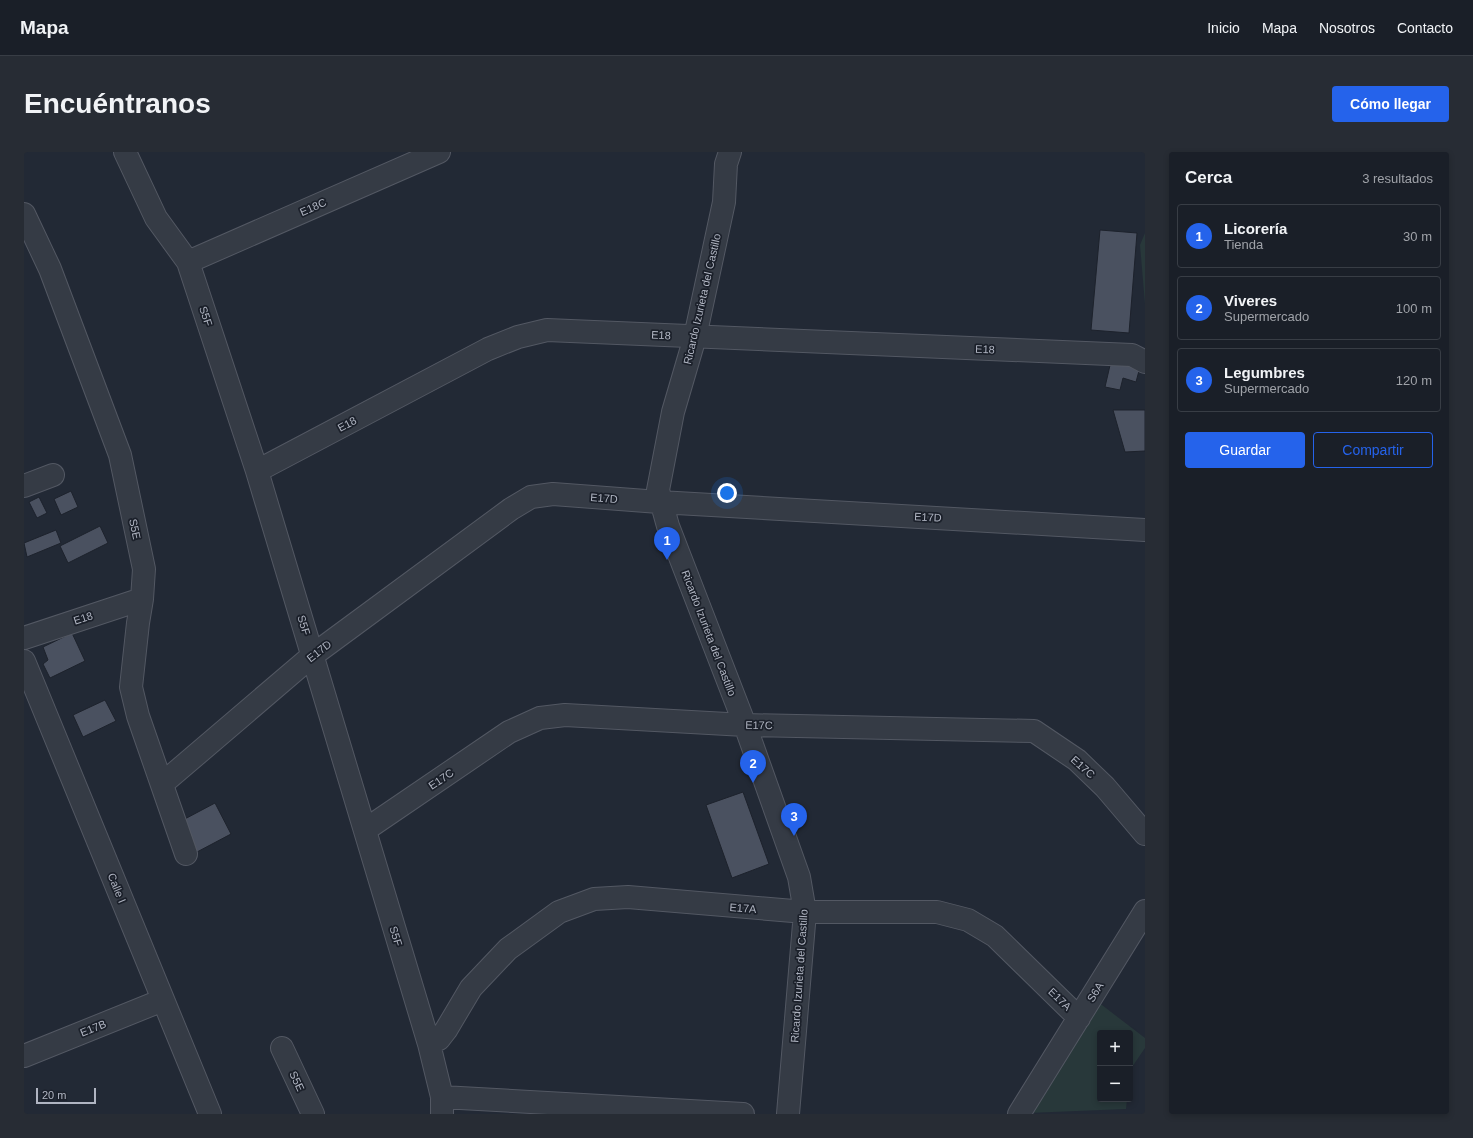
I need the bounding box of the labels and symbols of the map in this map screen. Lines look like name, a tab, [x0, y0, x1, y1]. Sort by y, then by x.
street label: E18C	[298, 196, 328, 218]
street label: Ricardo Izurieta del Castillo	[681, 232, 723, 366]
street label: S5F	[197, 305, 215, 328]
street label: E18	[651, 328, 671, 342]
street label: E18	[975, 343, 995, 355]
street label: E18	[336, 414, 358, 434]
your location	[717, 483, 737, 503]
street label: E17D	[590, 491, 618, 505]
street label: E17D	[914, 510, 942, 524]
street label: S5E	[127, 518, 143, 540]
pin: 1	[654, 527, 680, 560]
street label: Ricardo Izurieta del Castillo	[679, 568, 739, 698]
street label: E18	[72, 609, 94, 627]
street label: S5F	[295, 614, 313, 637]
street label: E17D	[304, 638, 334, 664]
street label: E17C	[745, 719, 773, 731]
pin: 2	[740, 750, 766, 783]
street label: E17C	[1069, 753, 1097, 781]
street label: E17C	[426, 766, 456, 792]
pin: 3	[781, 803, 807, 836]
street label: Calle I	[106, 871, 128, 905]
street label: E17A	[729, 901, 757, 915]
street label: Ricardo Izurieta del Castillo	[788, 909, 810, 1043]
street label: S5F	[387, 925, 405, 948]
street label: S6A	[1084, 979, 1106, 1004]
street label: E17A	[1046, 985, 1074, 1013]
street label: E17B	[78, 1017, 108, 1039]
street label: S5E	[287, 1069, 307, 1093]
scale bar	[36, 1086, 96, 1105]

